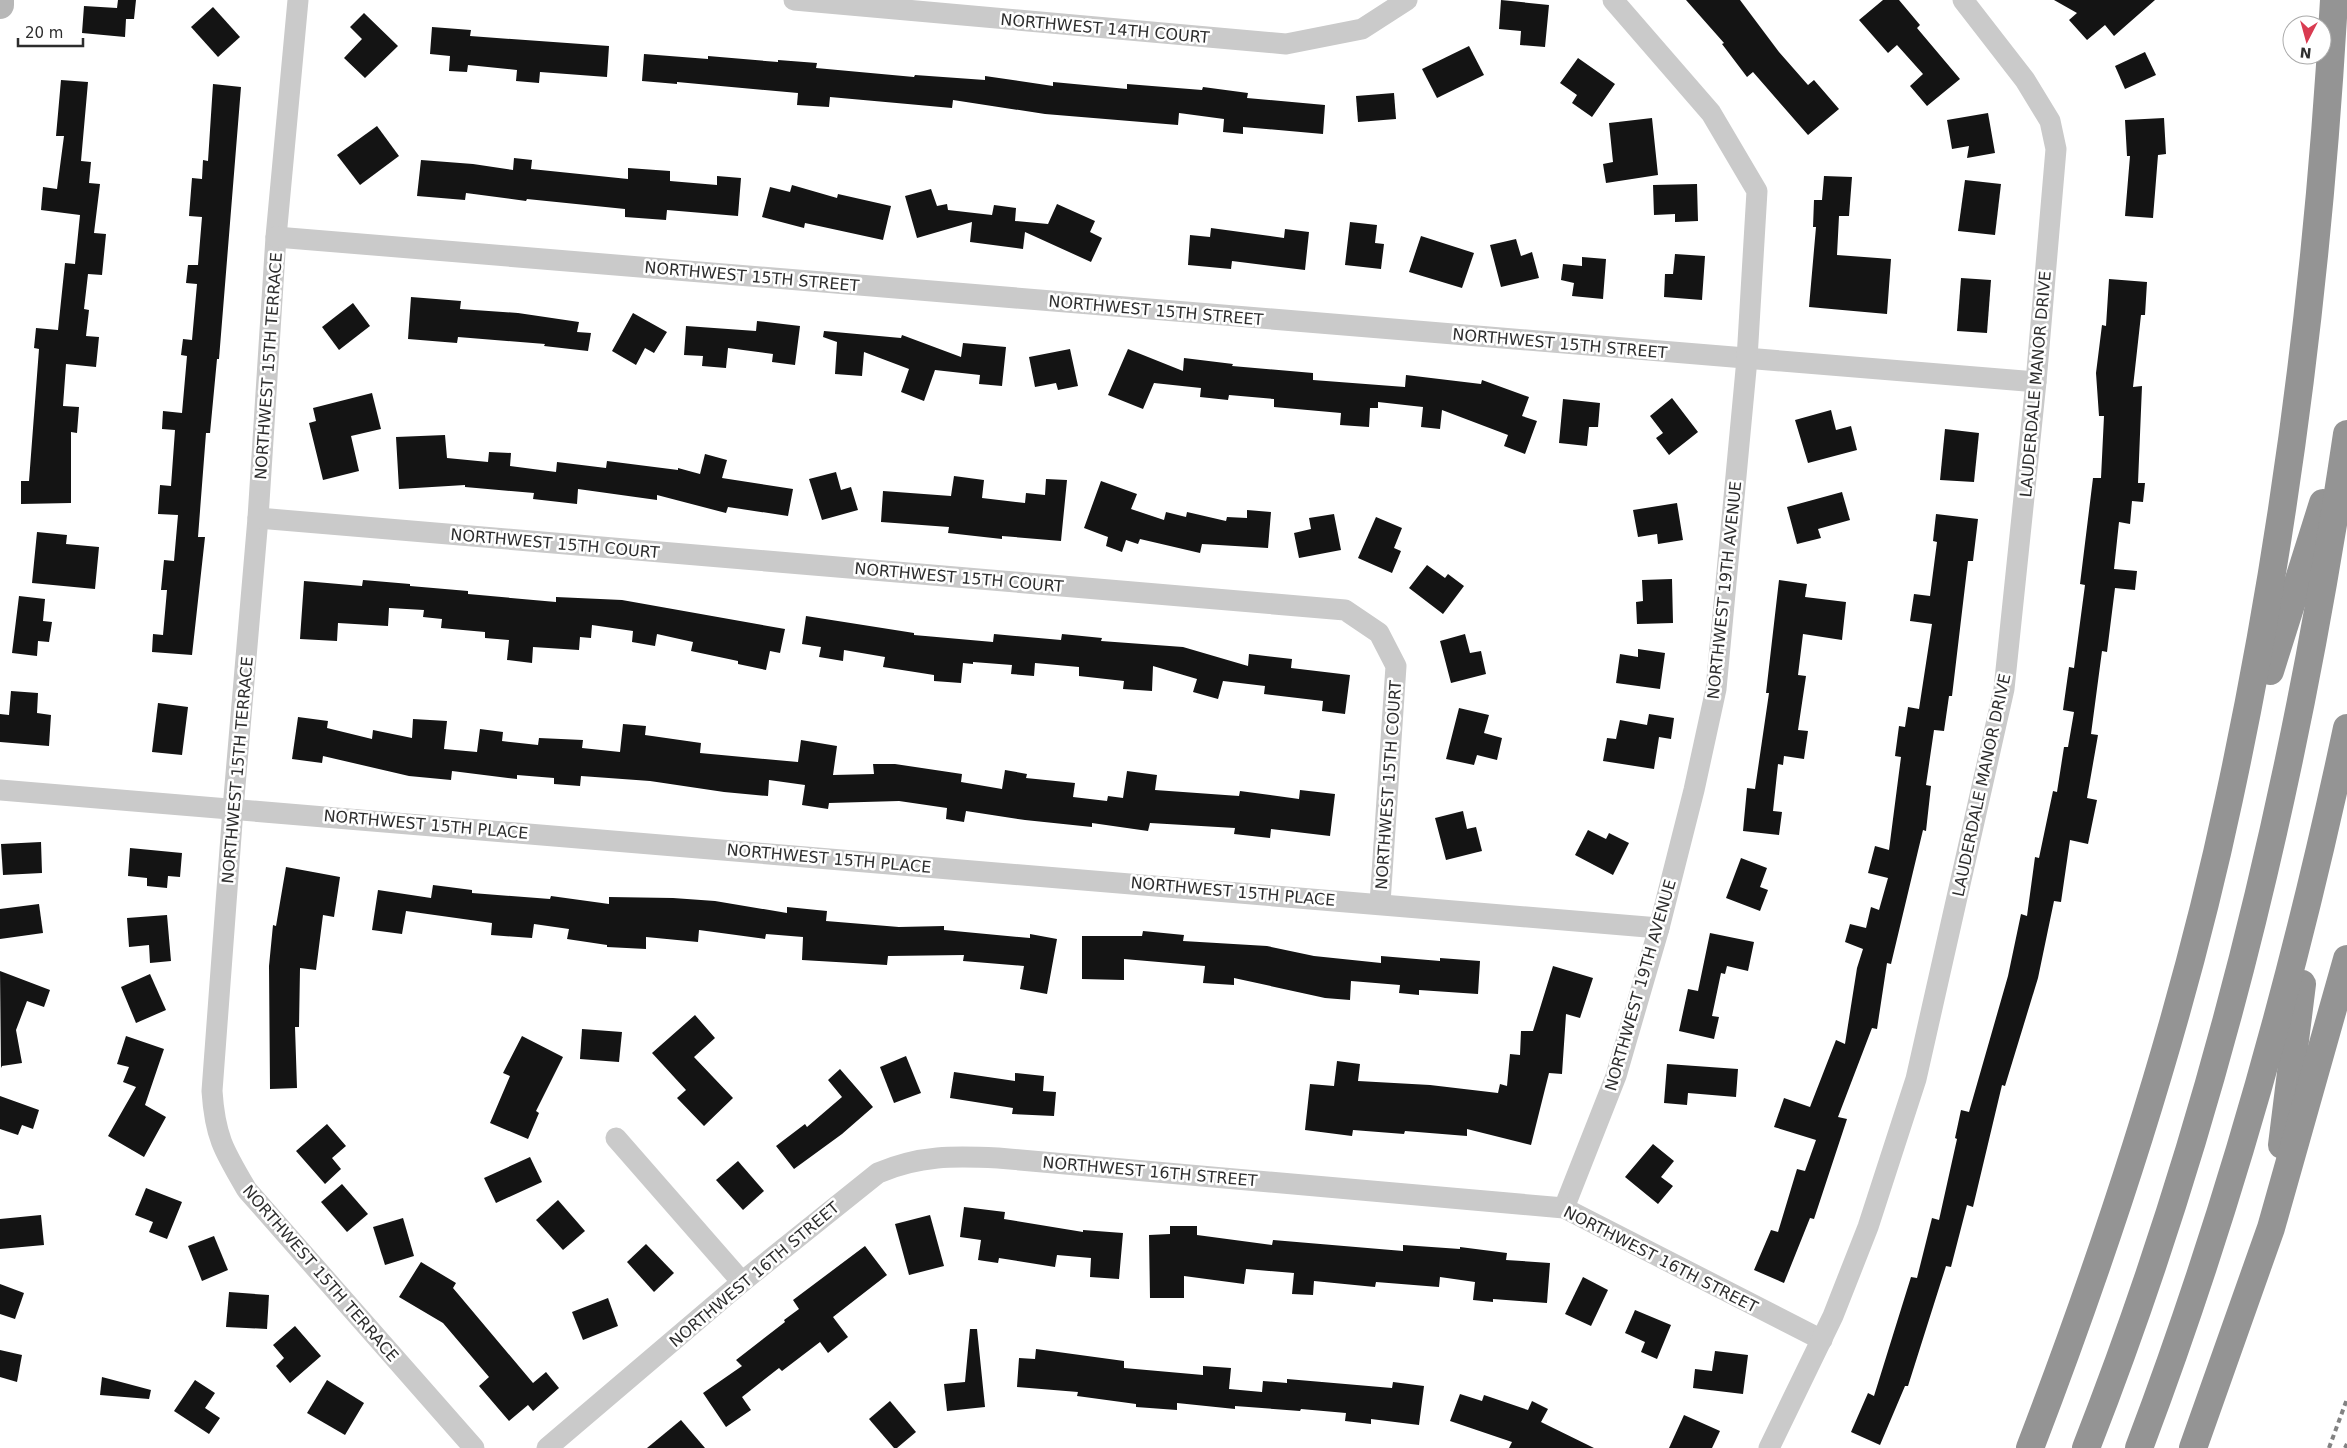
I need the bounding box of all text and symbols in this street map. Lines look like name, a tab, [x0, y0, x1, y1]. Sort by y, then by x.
street label: NORTHWEST 14TH COURT	[1000, 10, 1210, 47]
scale bar	[18, 15, 82, 47]
north arrow	[2282, 15, 2332, 65]
text: 20 m	[25, 24, 63, 42]
text: N	[2299, 44, 2312, 61]
street label: NORTHWEST 15TH TERRACE	[251, 252, 286, 480]
street label: NORTHWEST 15TH STREET	[644, 258, 860, 295]
street label: LAUDERDALE MANOR DRIVE	[2016, 270, 2055, 498]
street label: NORTHWEST 15TH STREET	[1048, 292, 1264, 329]
street label: NORTHWEST 15TH STREET	[1452, 325, 1668, 362]
street label: NORTHWEST 19TH AVENUE	[1704, 480, 1745, 700]
street label: NORTHWEST 15TH COURT	[450, 525, 660, 562]
street label: NORTHWEST 15TH COURT	[854, 559, 1064, 596]
street label: NORTHWEST 15TH TERRACE	[218, 656, 257, 884]
street label: LAUDERDALE MANOR DRIVE	[1949, 672, 2014, 898]
street label: NORTHWEST 15TH COURT	[1372, 680, 1405, 890]
street label: NORTHWEST 15TH PLACE	[323, 806, 529, 843]
street label: NORTHWEST 15TH PLACE	[726, 840, 932, 877]
street label: NORTHWEST 15TH PLACE	[1130, 873, 1336, 910]
street label: NORTHWEST 19TH AVENUE	[1601, 877, 1680, 1093]
street label: NORTHWEST 16TH STREET	[1042, 1153, 1258, 1190]
street label: NORTHWEST 15TH TERRACE	[239, 1181, 403, 1366]
street label: NORTHWEST 16TH STREET	[666, 1198, 843, 1351]
street label: NORTHWEST 16TH STREET	[1560, 1202, 1761, 1317]

